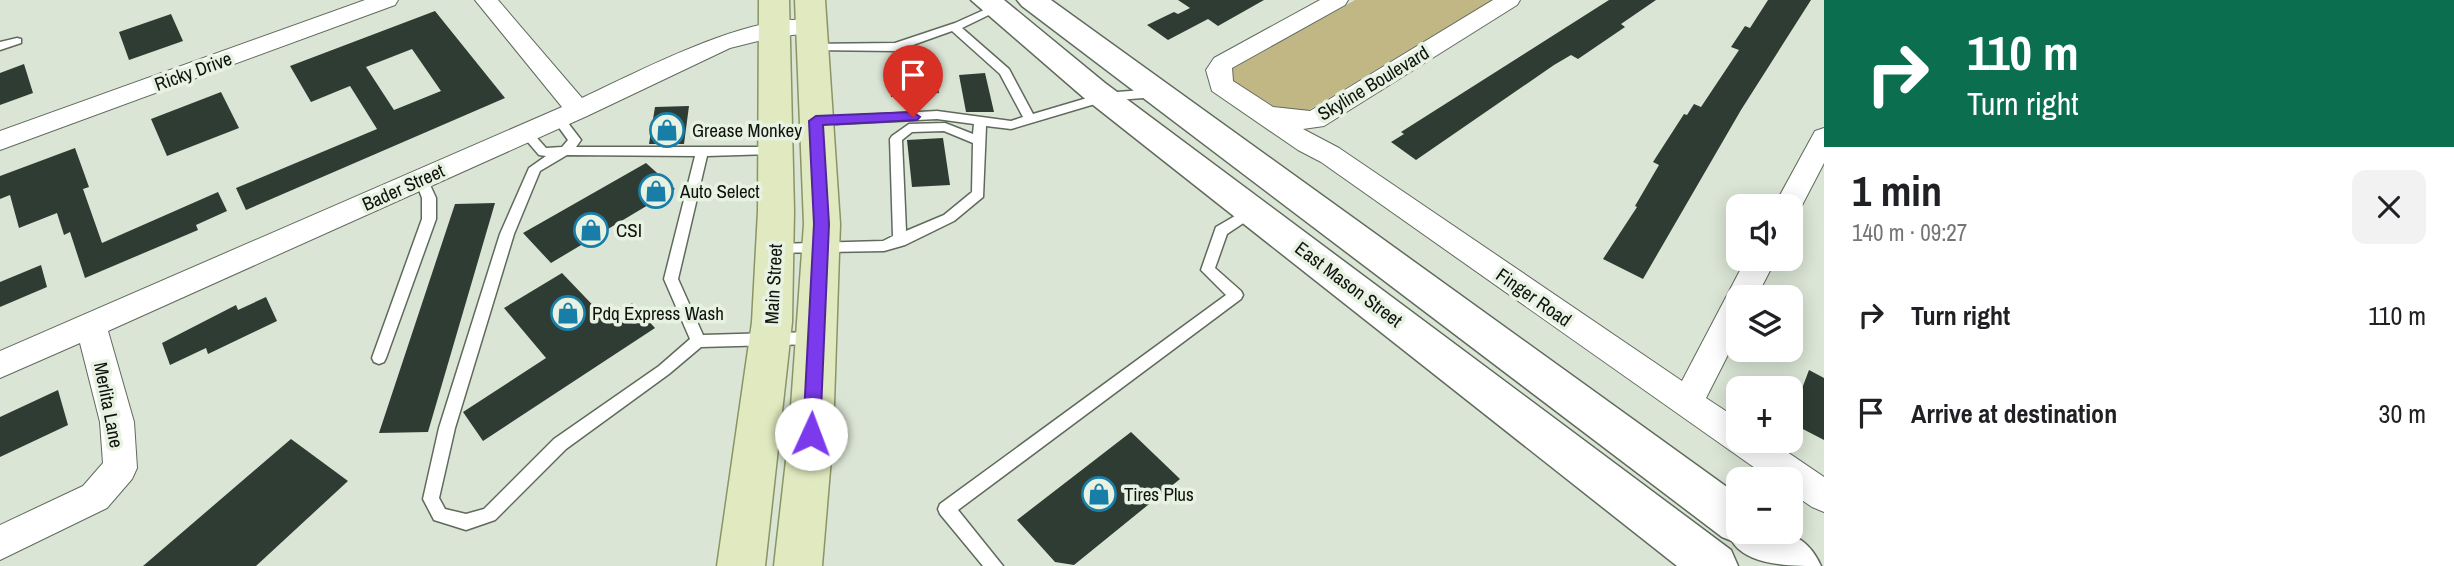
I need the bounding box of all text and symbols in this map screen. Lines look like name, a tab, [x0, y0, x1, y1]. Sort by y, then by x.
text: 110 m	[1967, 19, 2079, 85]
icon: right	[1852, 28, 1943, 119]
street label: Skyline Boulevard	[1312, 40, 1434, 126]
street label: Ricky Drive	[151, 45, 235, 97]
pin	[883, 45, 943, 117]
icon: arrive	[894, 56, 932, 94]
text: Turn right	[1967, 82, 2079, 125]
shop icon: Grease Monkey	[648, 111, 686, 149]
place label: Grease Monkey	[692, 117, 802, 143]
street label: Bader Street	[358, 157, 449, 217]
text: 1 min	[1852, 163, 1942, 219]
button: close	[2352, 170, 2426, 244]
shop icon: Auto Select	[637, 172, 675, 210]
place label: Auto Select	[679, 178, 760, 204]
map controls	[1726, 194, 1803, 544]
button: sound	[1726, 194, 1803, 271]
shop icon: CSI	[572, 211, 610, 249]
place label: CSI	[616, 217, 642, 243]
text: 140 m · 09:27	[1852, 217, 1967, 248]
street label: East Mason Street	[1290, 235, 1409, 333]
street label: Main Street	[758, 242, 788, 325]
street label: Finger Road	[1491, 262, 1577, 332]
button: layers	[1726, 285, 1803, 362]
shop icon: Pdq Express Wash	[549, 294, 587, 332]
icon: right	[1852, 296, 1890, 334]
text: Turn right	[1911, 298, 2010, 333]
text: 110 m	[2368, 298, 2426, 333]
place label: Pdq Express Wash	[592, 300, 724, 326]
street label: Merlita Lane	[88, 360, 130, 450]
button: +	[1726, 376, 1803, 453]
icon: arrive	[1852, 394, 1890, 432]
text: Arrive at destination	[1911, 396, 2117, 431]
text: 30 m	[2379, 396, 2426, 431]
position arrow	[774, 397, 848, 471]
button: −	[1726, 467, 1803, 544]
shop icon: Tires Plus	[1080, 475, 1118, 513]
place label: Tires Plus	[1124, 481, 1194, 507]

